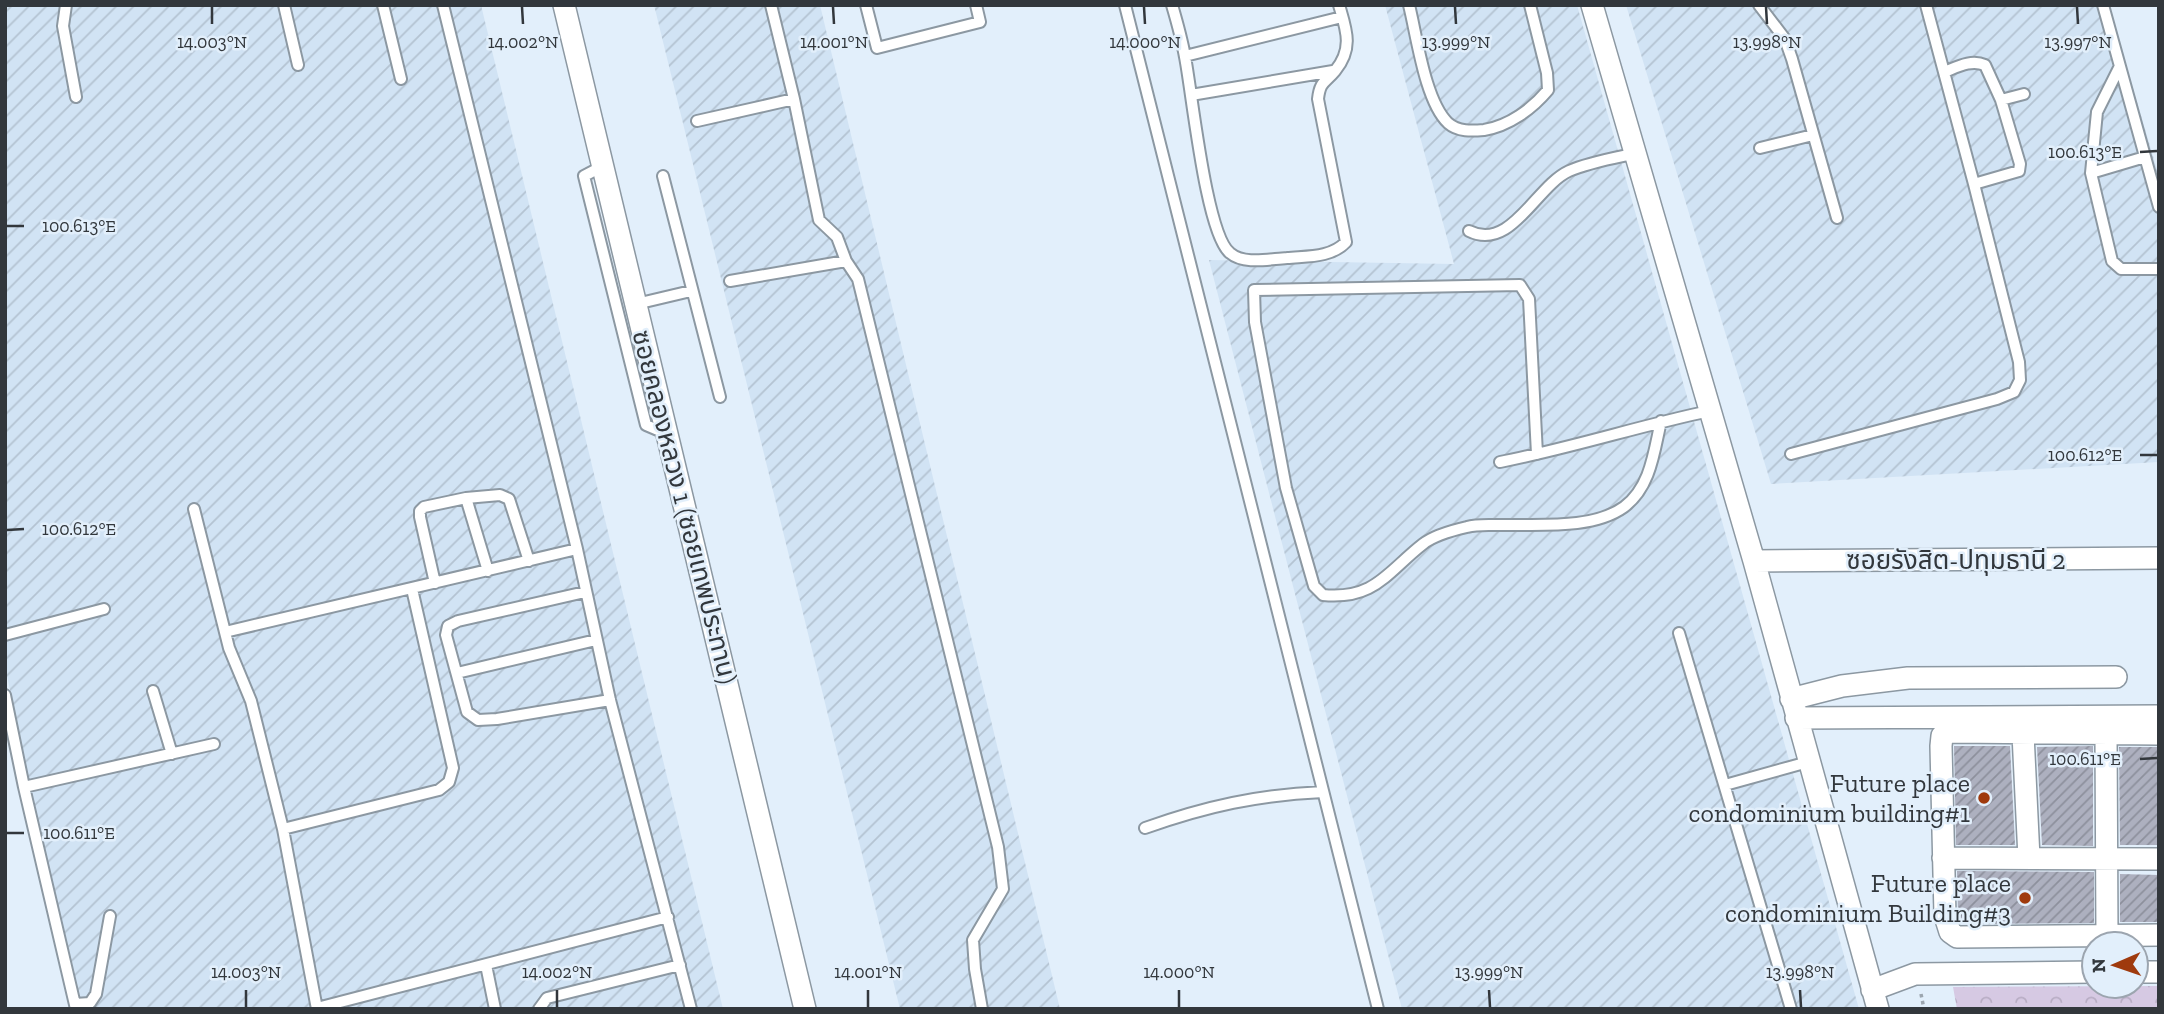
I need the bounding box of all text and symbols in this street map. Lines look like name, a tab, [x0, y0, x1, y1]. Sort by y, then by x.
text: 14.003°N	[177, 31, 247, 53]
text: 14.002°N	[488, 31, 558, 53]
text: 14.001°N	[800, 31, 868, 53]
text: 14.000°N	[1109, 31, 1181, 53]
text: 13.999°N	[1422, 31, 1490, 53]
text: 13.998°N	[1733, 31, 1801, 53]
text: 13.997°N	[2044, 31, 2112, 53]
text: 100.613°E	[2048, 141, 2122, 163]
text: 100.613°E	[42, 215, 116, 237]
street label: ซอยคลองหลวง 1 (ซอยเทพประทาน)	[626, 327, 744, 687]
text: 100.612°E	[2048, 444, 2122, 466]
text: 100.612°E	[42, 518, 116, 540]
street label: ซอยรังสิต-ปทุมธานี 2	[1846, 544, 2066, 576]
text: 100.611°E	[2049, 748, 2121, 770]
place label: Future place condominium building#1	[1689, 767, 1970, 829]
marker: Future place condominium building#1	[1976, 790, 1992, 806]
text: 100.611°E	[43, 822, 115, 844]
place label: Future place condominium Building#3	[1725, 867, 2011, 929]
marker: Future place condominium Building#3	[2017, 890, 2033, 906]
north arrow	[2080, 930, 2150, 1000]
text: N	[2087, 958, 2110, 973]
text: 14.003°N	[211, 961, 281, 983]
text: 14.002°N	[522, 961, 592, 983]
text: 14.001°N	[834, 961, 902, 983]
text: 14.000°N	[1143, 961, 1215, 983]
text: 13.999°N	[1455, 961, 1523, 983]
text: 13.998°N	[1766, 961, 1834, 983]

